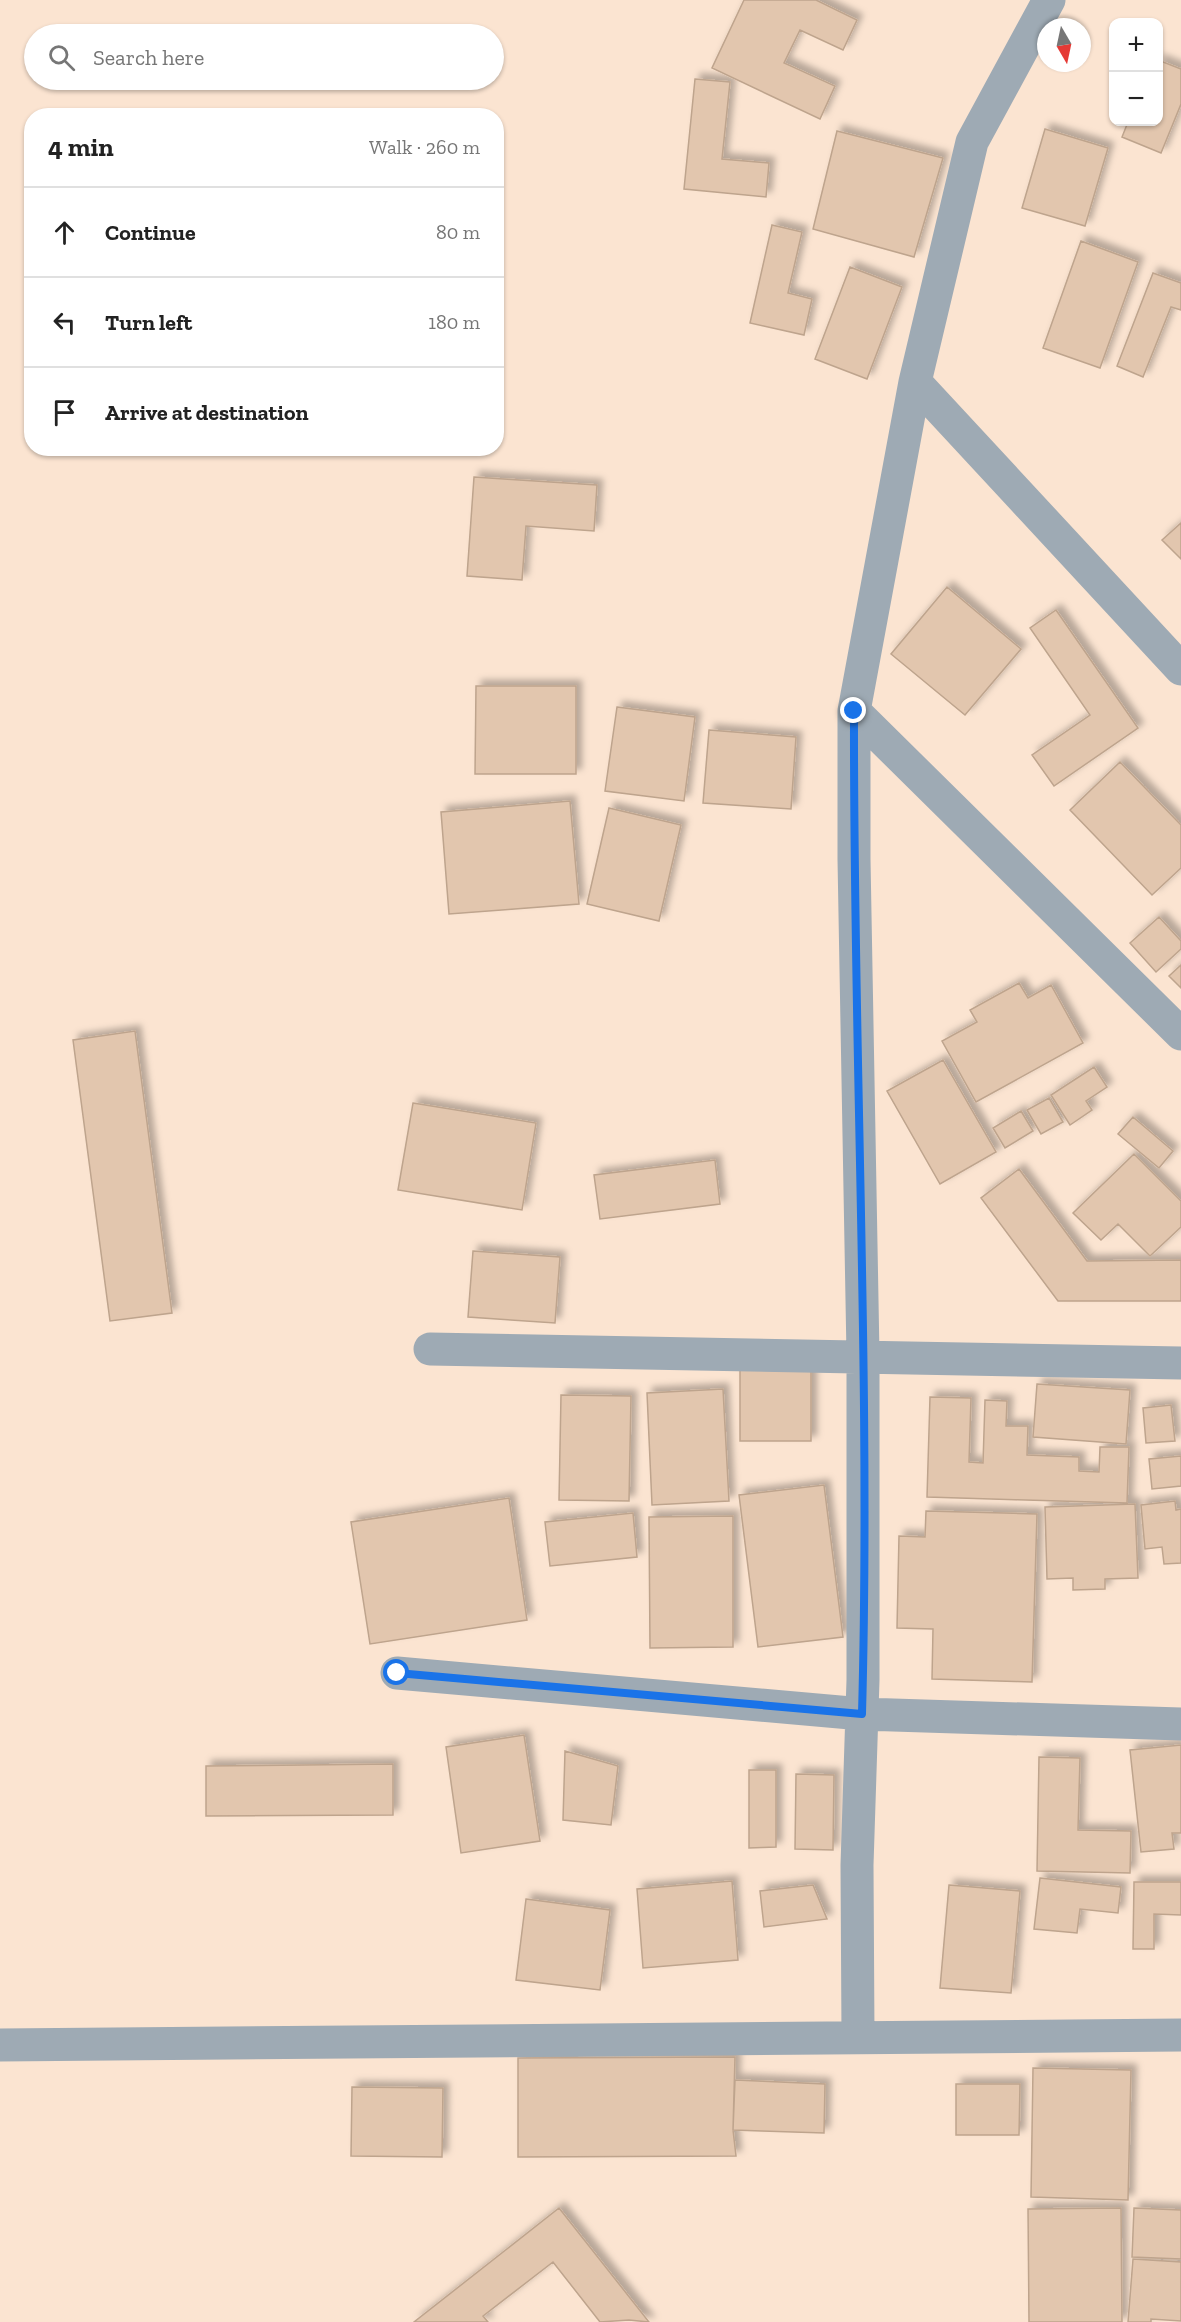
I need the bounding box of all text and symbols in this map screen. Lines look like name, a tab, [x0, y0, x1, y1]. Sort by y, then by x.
north arrow	[1037, 18, 1091, 72]
map controls	[1109, 18, 1163, 126]
button: +	[1109, 18, 1163, 72]
search box	[24, 24, 504, 90]
icon: search	[45, 41, 78, 74]
text: Search here	[93, 44, 204, 71]
button: −	[1109, 72, 1163, 126]
text: 4 min	[48, 131, 114, 163]
text: Walk · 260 m	[369, 135, 480, 159]
icon: ahead	[48, 216, 81, 249]
text: Continue	[105, 219, 196, 246]
text: 80 m	[436, 220, 480, 244]
icon: left	[48, 306, 81, 339]
text: Turn left	[105, 309, 192, 336]
text: 180 m	[428, 310, 480, 334]
icon: arrive	[48, 396, 81, 429]
text: Arrive at destination	[105, 399, 308, 426]
route end	[840, 697, 866, 723]
route start	[383, 1659, 409, 1685]

